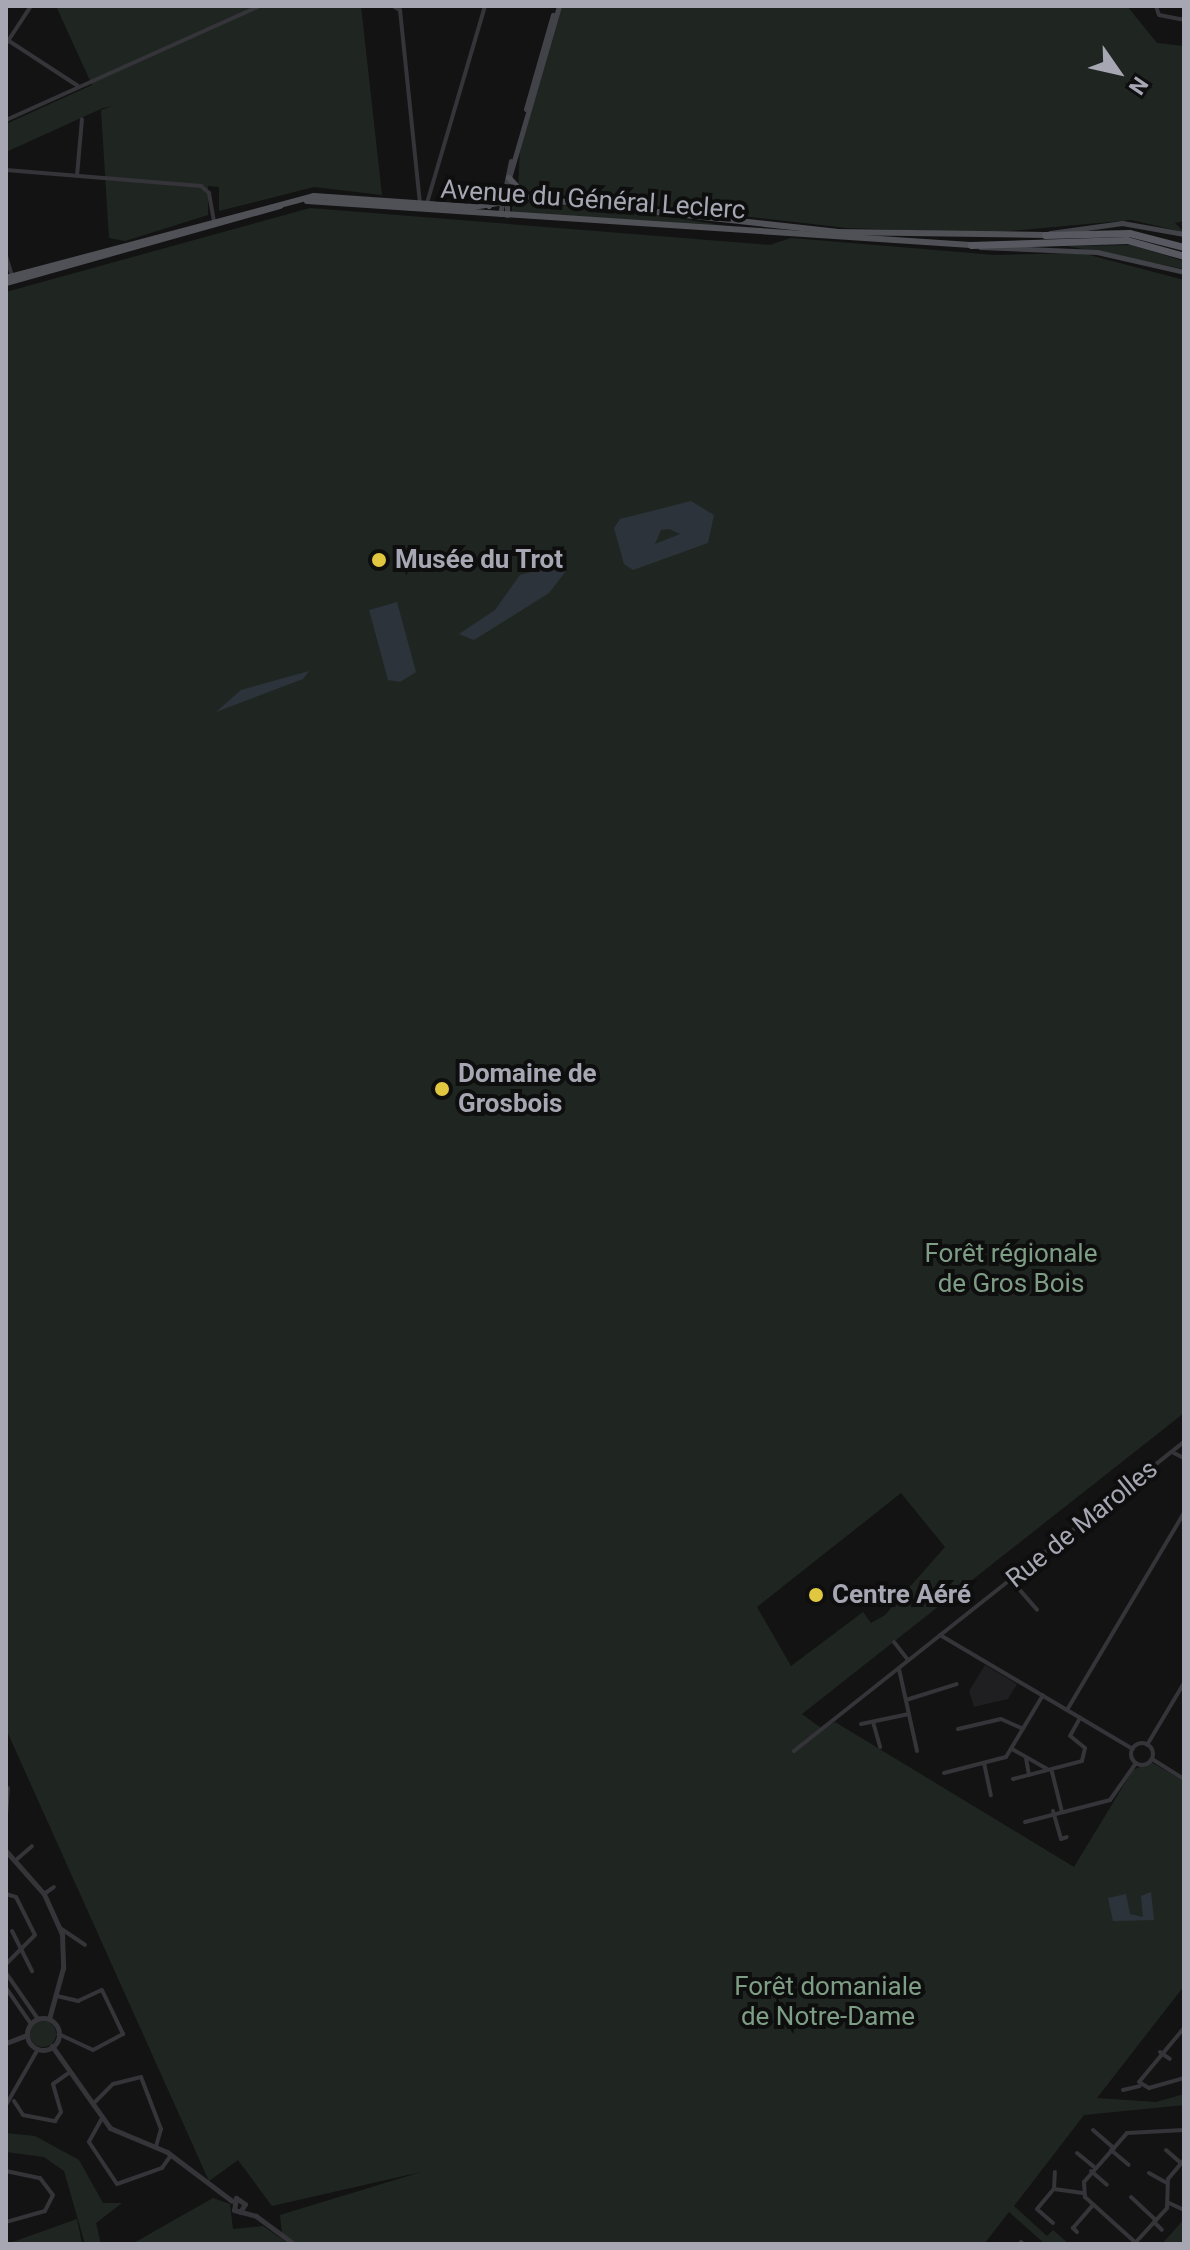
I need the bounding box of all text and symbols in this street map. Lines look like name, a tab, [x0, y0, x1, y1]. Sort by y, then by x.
north arrow	[1078, 32, 1158, 112]
text: N	[1124, 72, 1153, 99]
street label: Avenue du Général Leclerc	[440, 174, 746, 226]
place label: Musée du Trot	[395, 544, 564, 576]
marker: Musée du Trot	[370, 551, 388, 569]
place label: Domaine de Grosbois	[458, 1058, 597, 1120]
marker: Domaine de Grosbois	[433, 1080, 451, 1098]
park label: Forêt régionale de Gros Bois	[925, 1238, 1097, 1300]
street label: Rue de Marolles	[1000, 1453, 1164, 1595]
place label: Centre Aéré	[832, 1579, 971, 1611]
marker: Centre Aéré	[807, 1586, 825, 1604]
park label: Forêt domaniale de Notre-Dame	[734, 1971, 922, 2032]

